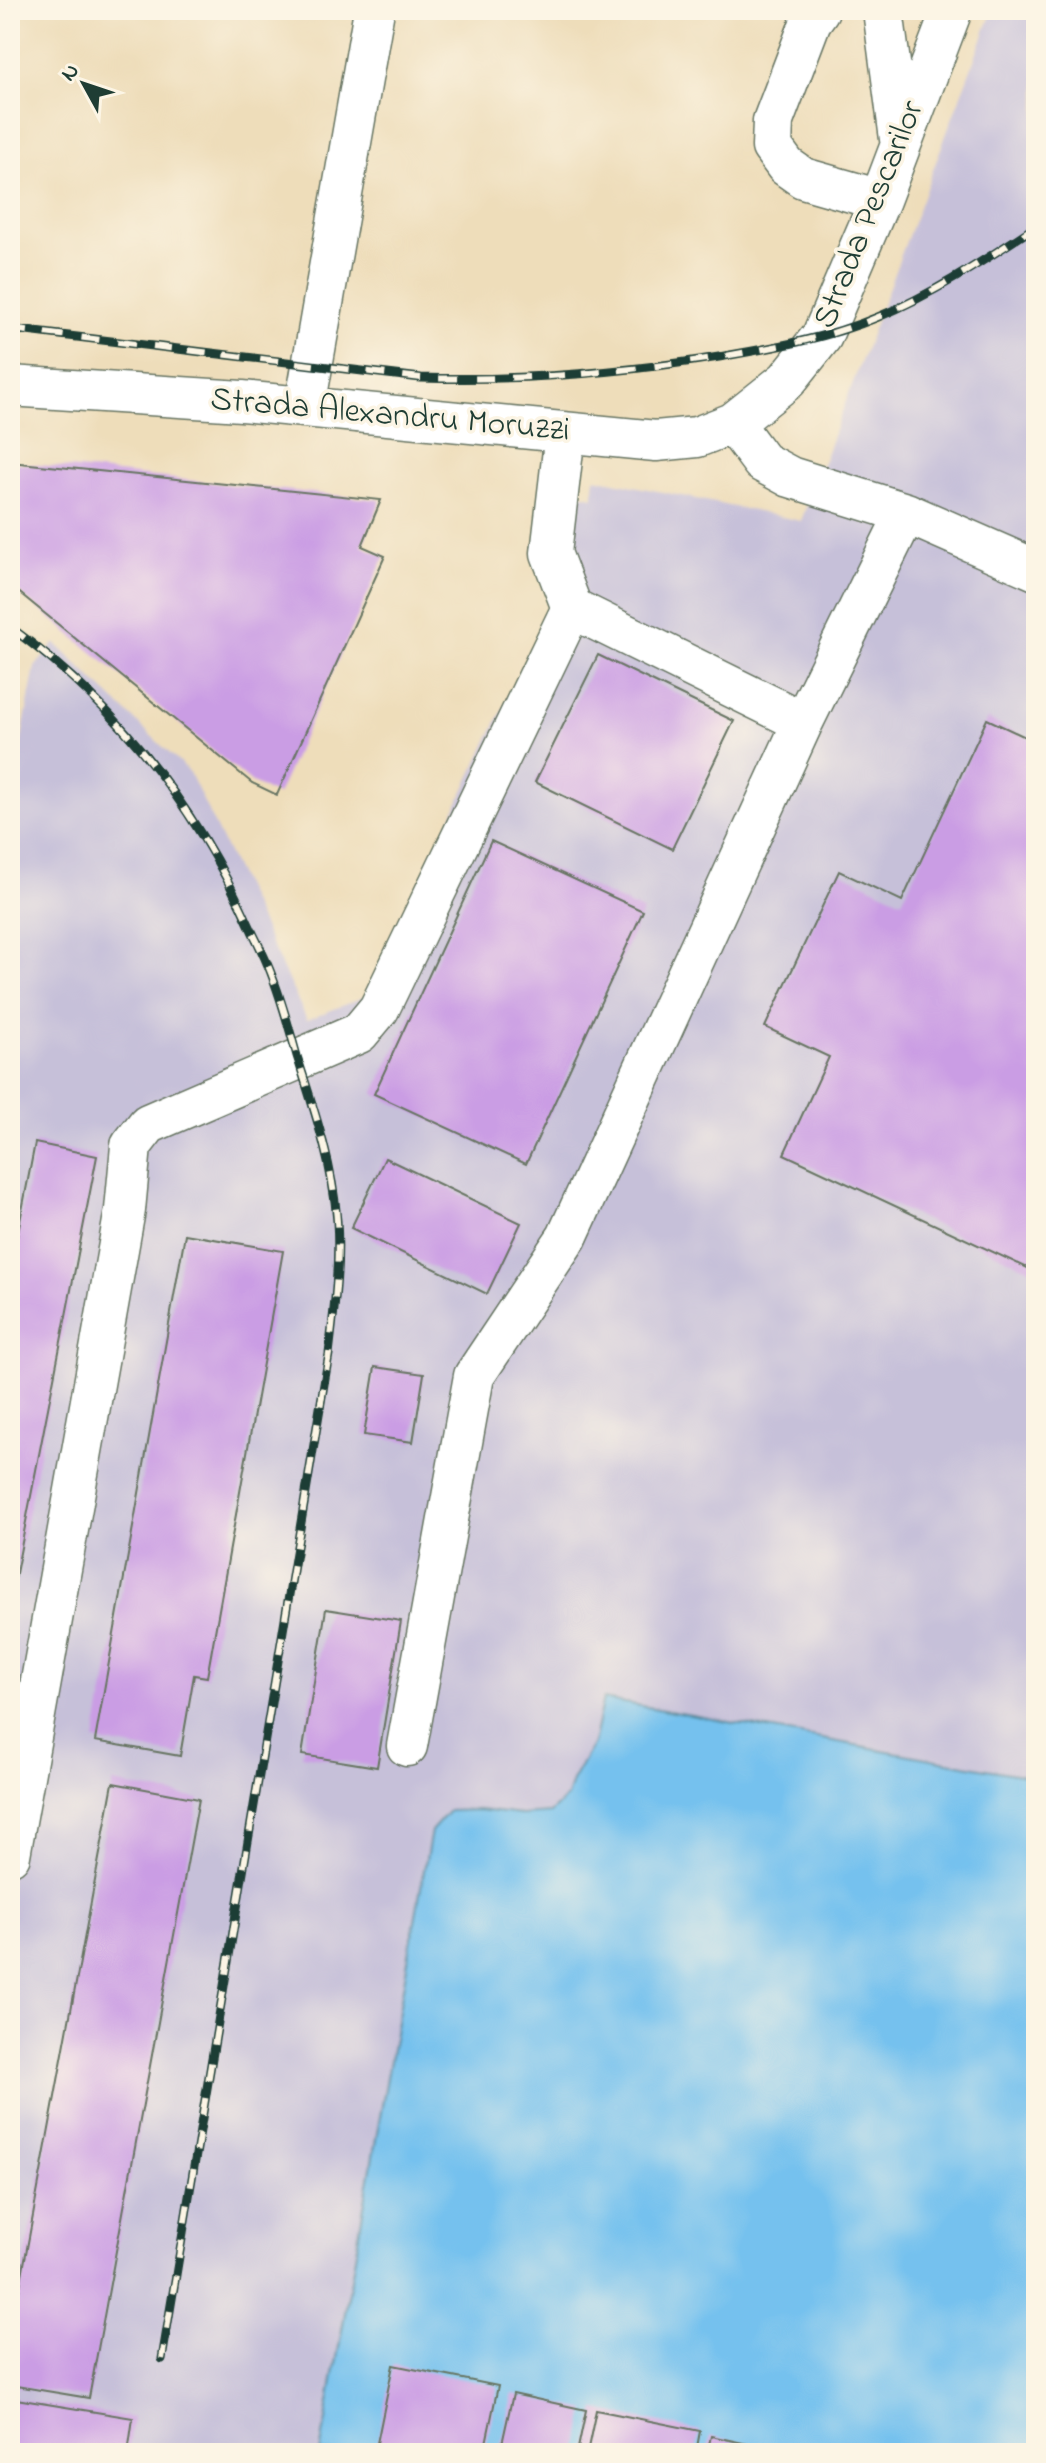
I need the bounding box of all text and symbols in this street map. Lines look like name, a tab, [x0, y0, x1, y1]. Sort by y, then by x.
north arrow	[44, 44, 124, 124]
text: N	[54, 57, 88, 89]
street label: Strada Pescarilor	[801, 93, 939, 337]
street label: Strada Alexandru Moruzzi	[208, 375, 572, 457]

